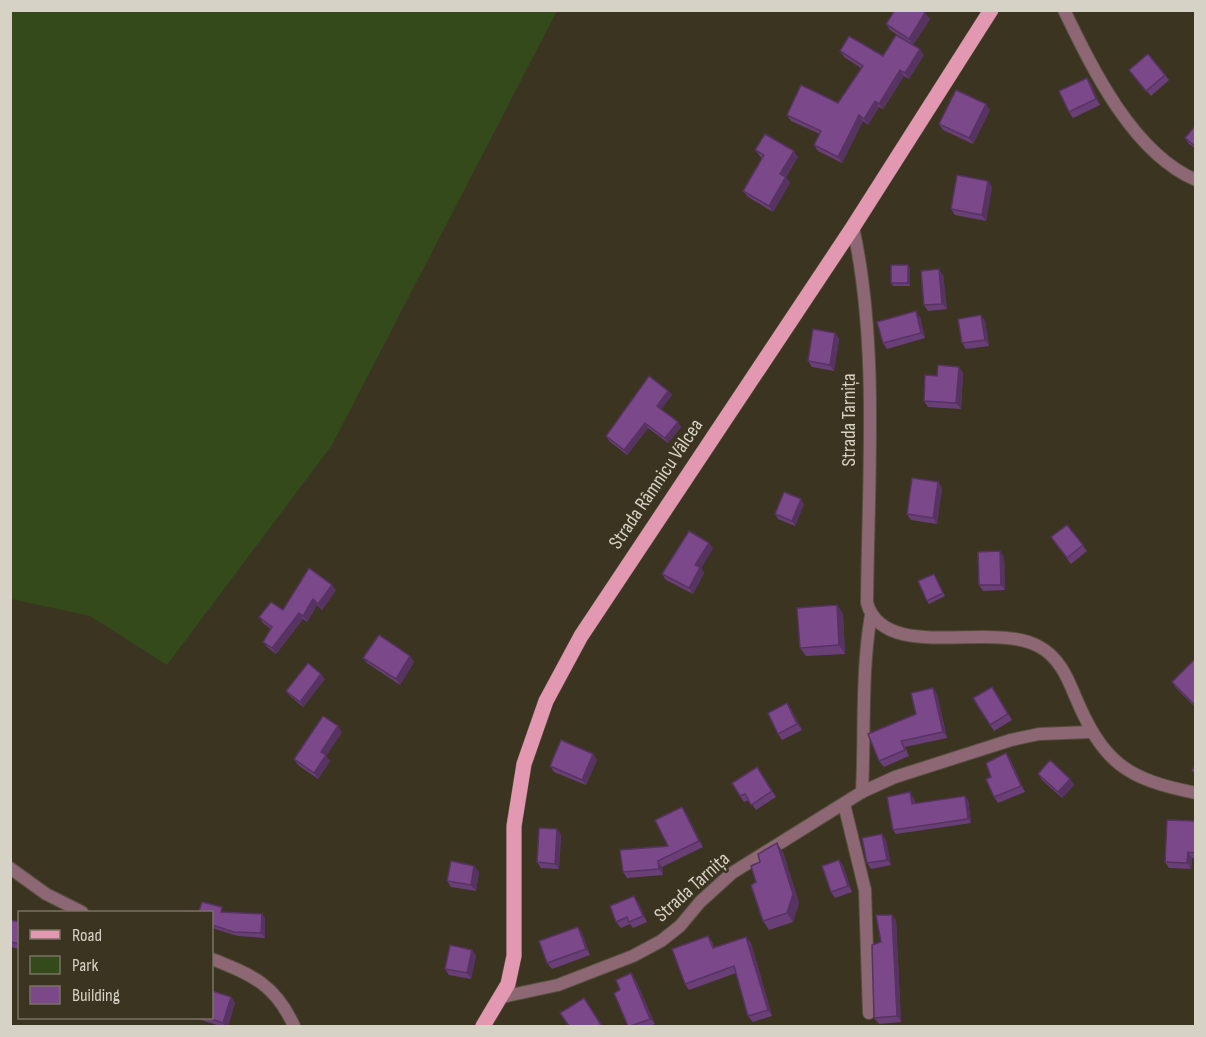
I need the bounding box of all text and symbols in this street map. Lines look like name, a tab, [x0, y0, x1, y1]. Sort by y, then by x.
street label: Strada Tarnița	[837, 373, 861, 467]
street label: Strada Râmnicu Vâlcea	[604, 414, 708, 554]
street label: Strada Tarnița	[649, 847, 735, 927]
legend	[18, 911, 213, 1019]
text: Road	[72, 925, 102, 946]
text: Park	[72, 955, 98, 976]
text: Building	[72, 985, 120, 1006]

